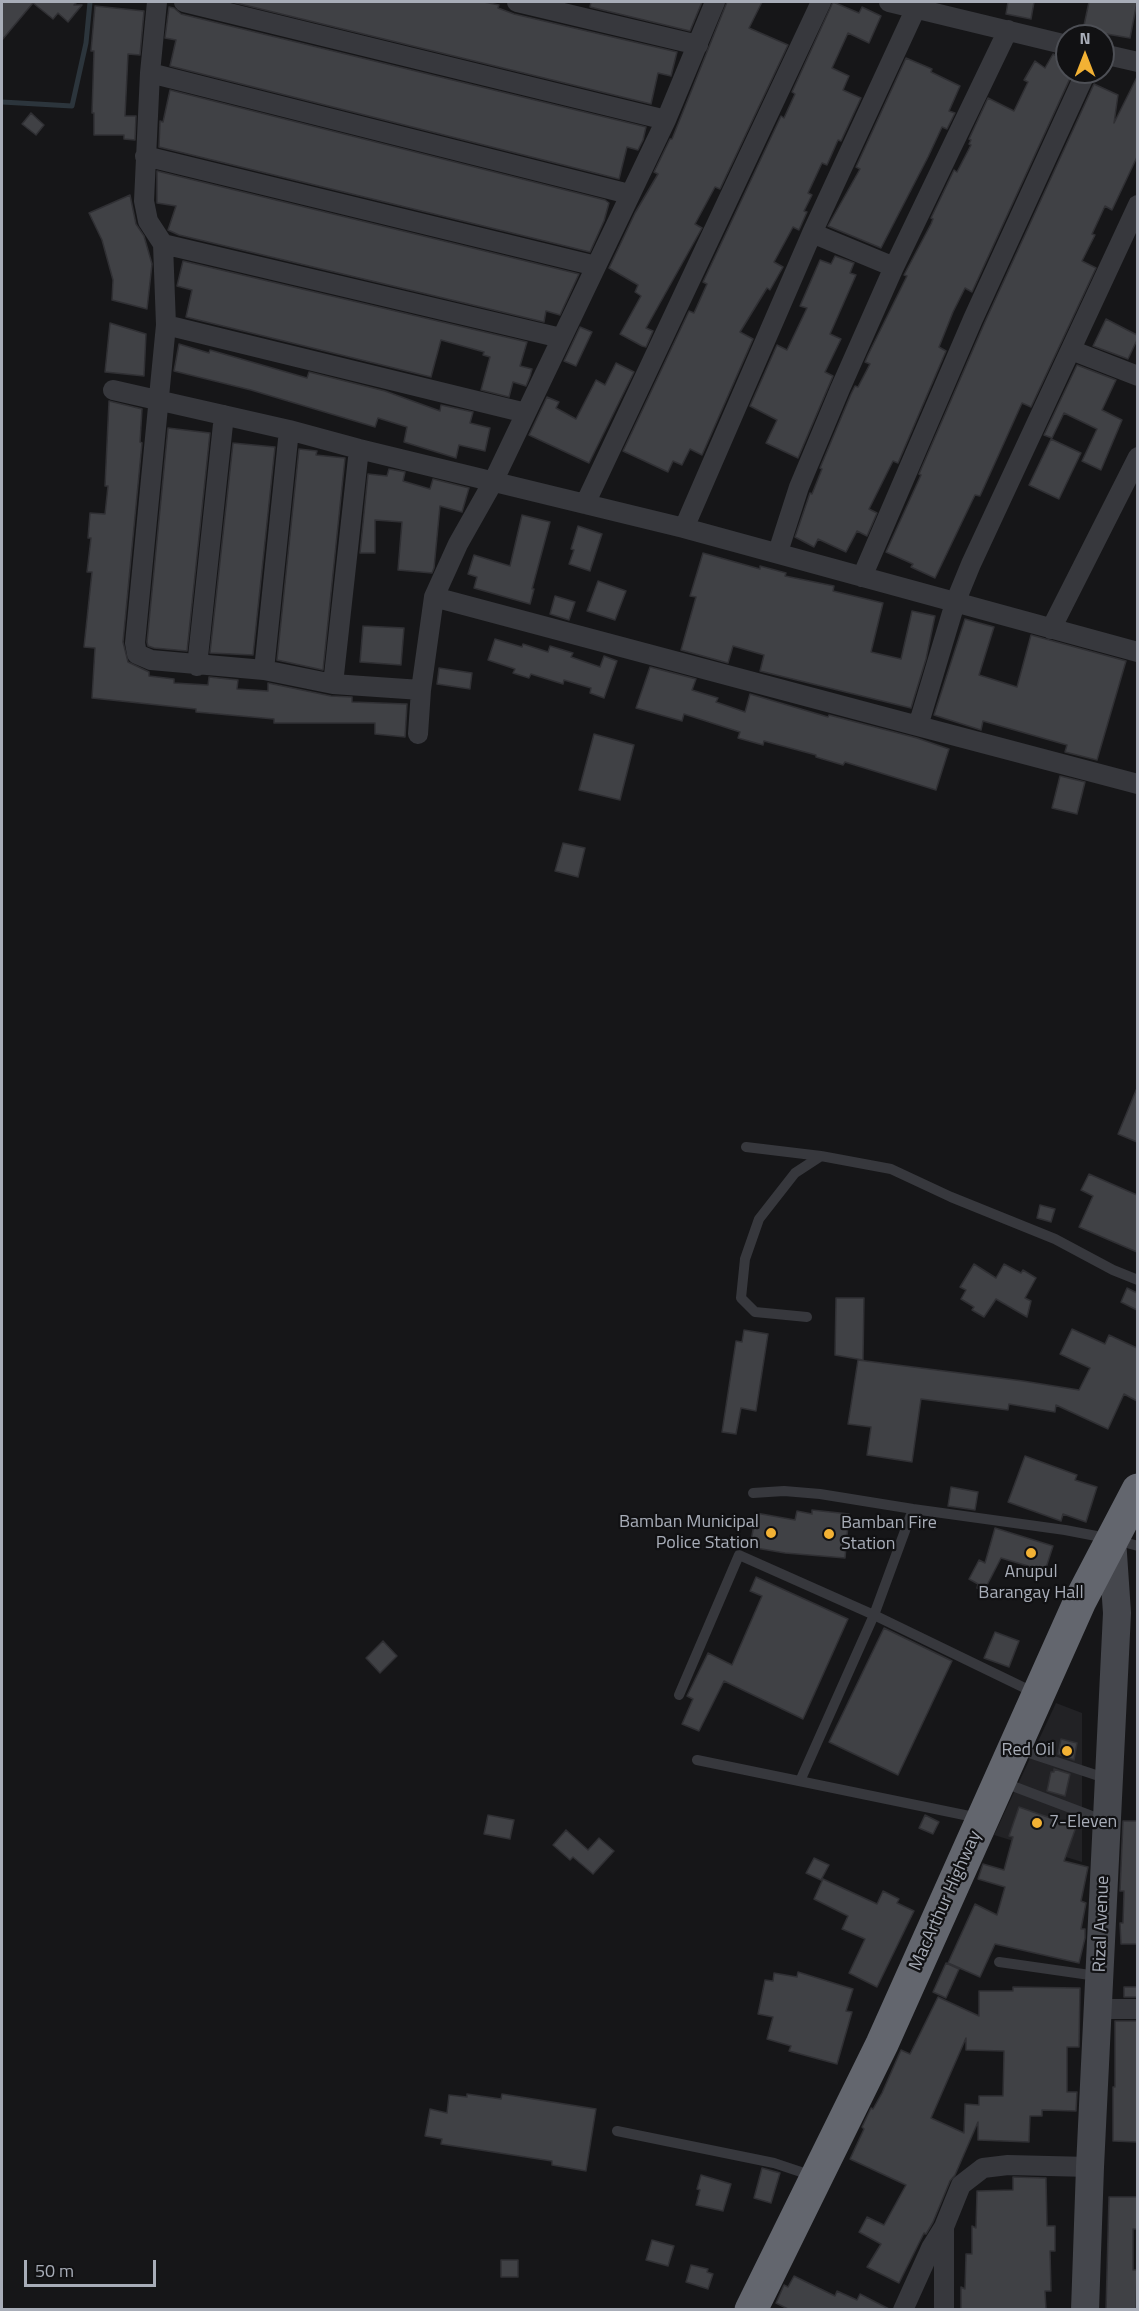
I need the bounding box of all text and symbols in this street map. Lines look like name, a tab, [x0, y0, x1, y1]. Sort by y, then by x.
north arrow	[1055, 24, 1115, 84]
text: N	[1079, 26, 1091, 50]
place label: Bamban Municipal Police Station	[619, 1512, 759, 1555]
place label: Bamban Fire Station	[841, 1513, 937, 1556]
marker: Bamban Municipal Police Station	[764, 1526, 778, 1540]
marker: Bamban Fire Station	[822, 1527, 836, 1541]
marker: Anupul Barangay Hall	[1024, 1546, 1038, 1560]
place label: Anupul Barangay Hall	[978, 1562, 1084, 1604]
place label: Red Oil	[1002, 1740, 1055, 1762]
marker: Red Oil	[1060, 1744, 1074, 1758]
place label: 7-Eleven	[1049, 1812, 1117, 1834]
marker: 7-Eleven	[1030, 1816, 1044, 1830]
street label: MacArthur Highway	[905, 1828, 987, 1974]
street label: Rizal Avenue	[1090, 1875, 1114, 1973]
scale bar	[27, 2248, 159, 2286]
text: 50 m	[35, 2257, 74, 2284]

